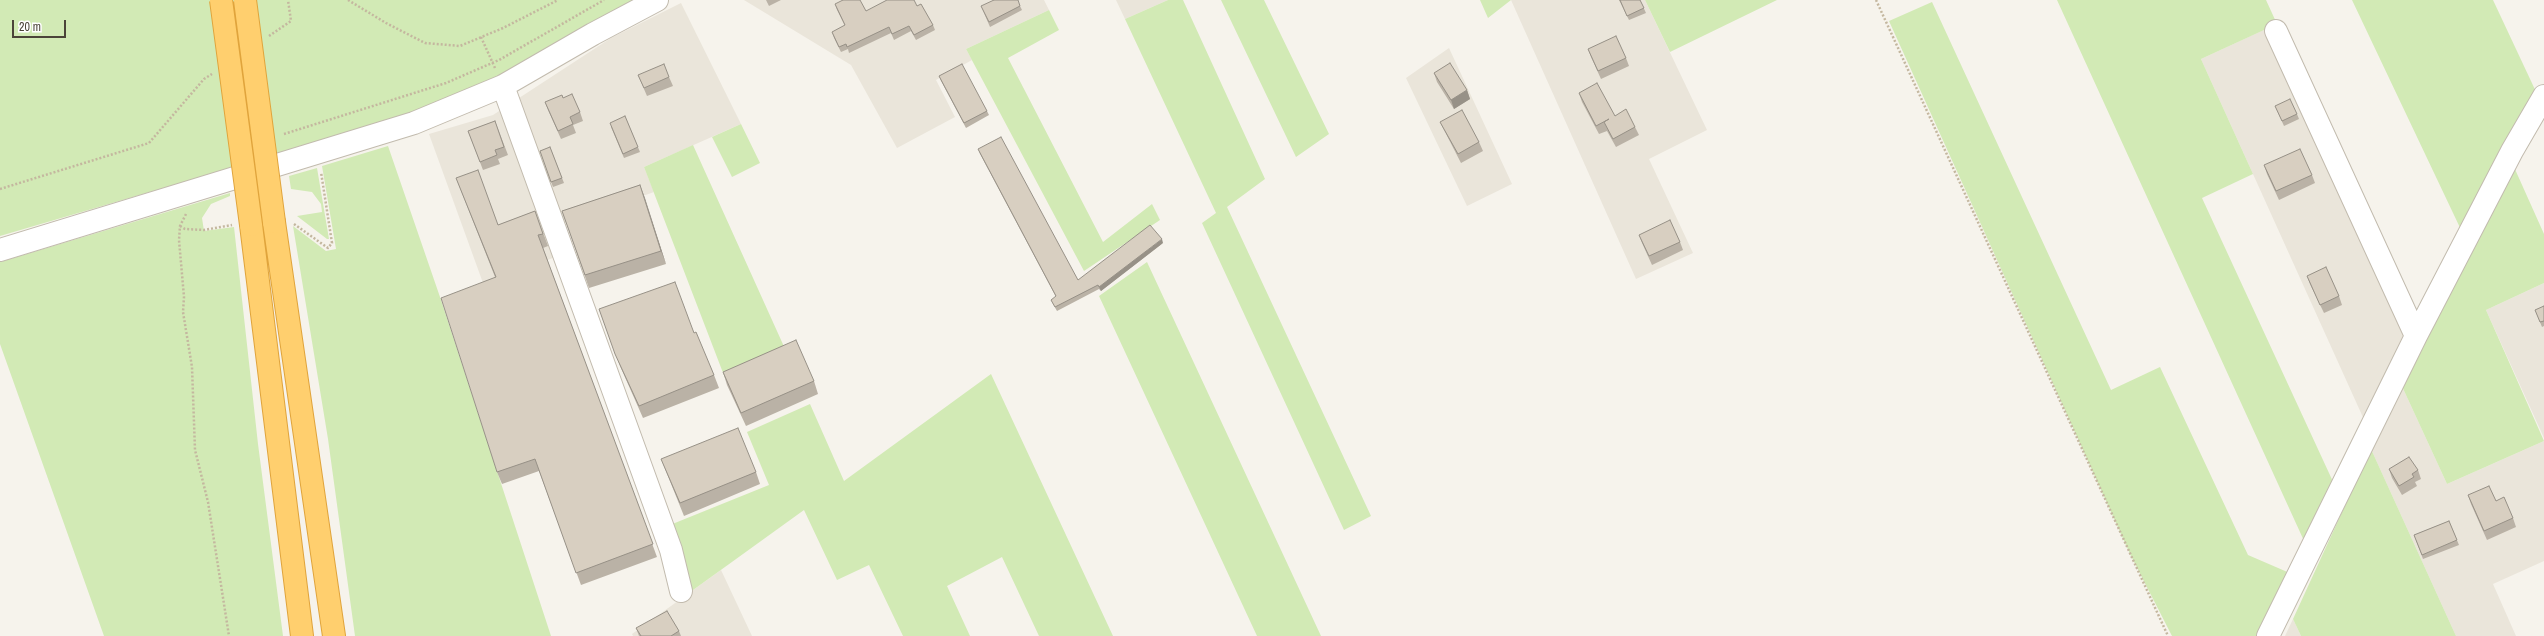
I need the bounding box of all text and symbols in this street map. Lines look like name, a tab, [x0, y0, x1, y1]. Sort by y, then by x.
scale bar	[14, 12, 68, 38]
text: 20 m	[19, 19, 41, 35]

